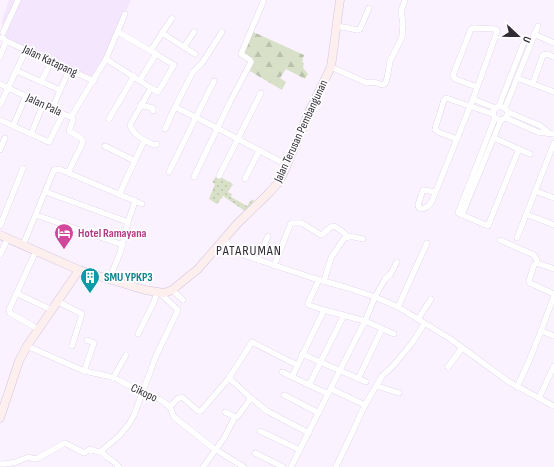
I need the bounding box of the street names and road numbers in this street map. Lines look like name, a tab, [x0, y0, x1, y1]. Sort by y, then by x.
street label: Jalan Katapang	[19, 41, 80, 80]
street label: Jalan Terusan Pembangunan	[270, 77, 331, 186]
street label: Jalan Pala	[23, 90, 64, 120]
street label: Cikopo	[128, 380, 160, 406]

